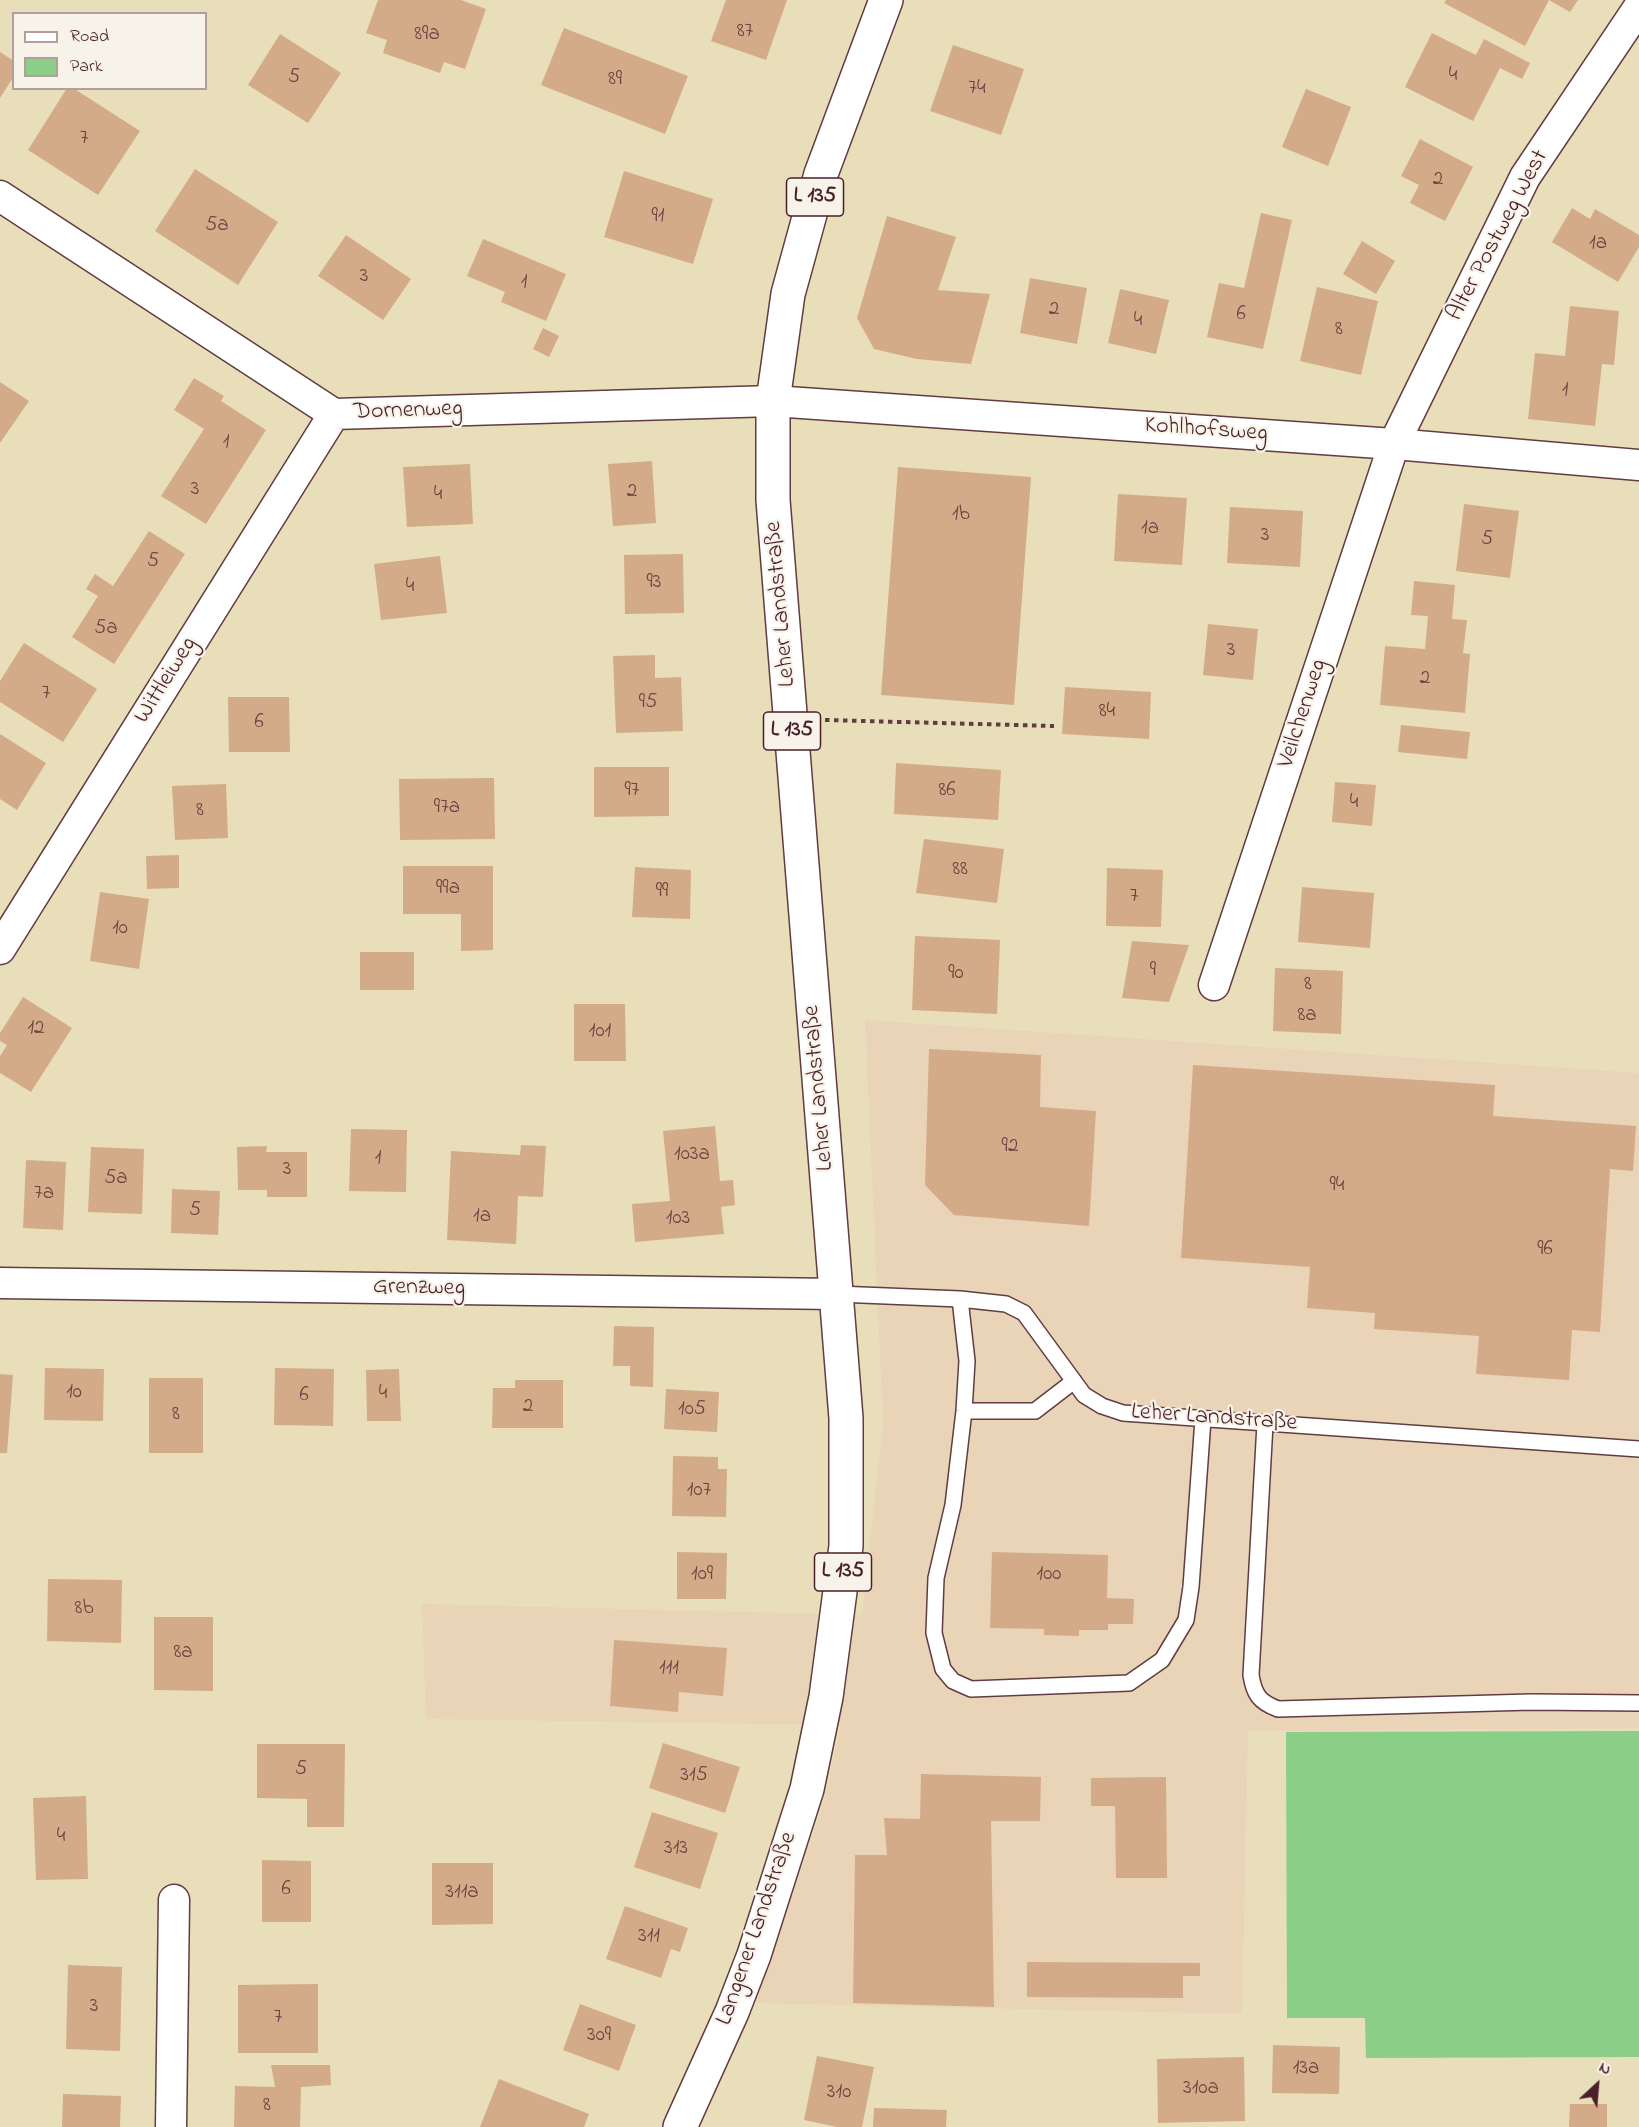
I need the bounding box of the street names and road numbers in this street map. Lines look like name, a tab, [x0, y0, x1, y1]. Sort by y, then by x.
street label: Alter Postweg West	[1442, 146, 1556, 326]
road number: L 135	[786, 178, 844, 216]
street label: Dornenweg	[353, 396, 463, 428]
street label: Kohlhofsweg	[1143, 412, 1269, 450]
street label: Leher Landstraße	[760, 520, 804, 688]
street label: Wittleiweg	[129, 632, 205, 730]
street label: Veilchenweg	[1273, 656, 1335, 772]
road number: L 135	[764, 712, 820, 750]
street label: Leher Landstraße	[798, 1004, 842, 1172]
street label: Grenzweg	[373, 1274, 465, 1304]
street label: Leher Landstraße	[1130, 1399, 1298, 1439]
road number: L 135	[814, 1553, 872, 1591]
street label: Langener Landstraße	[711, 1829, 805, 2029]

